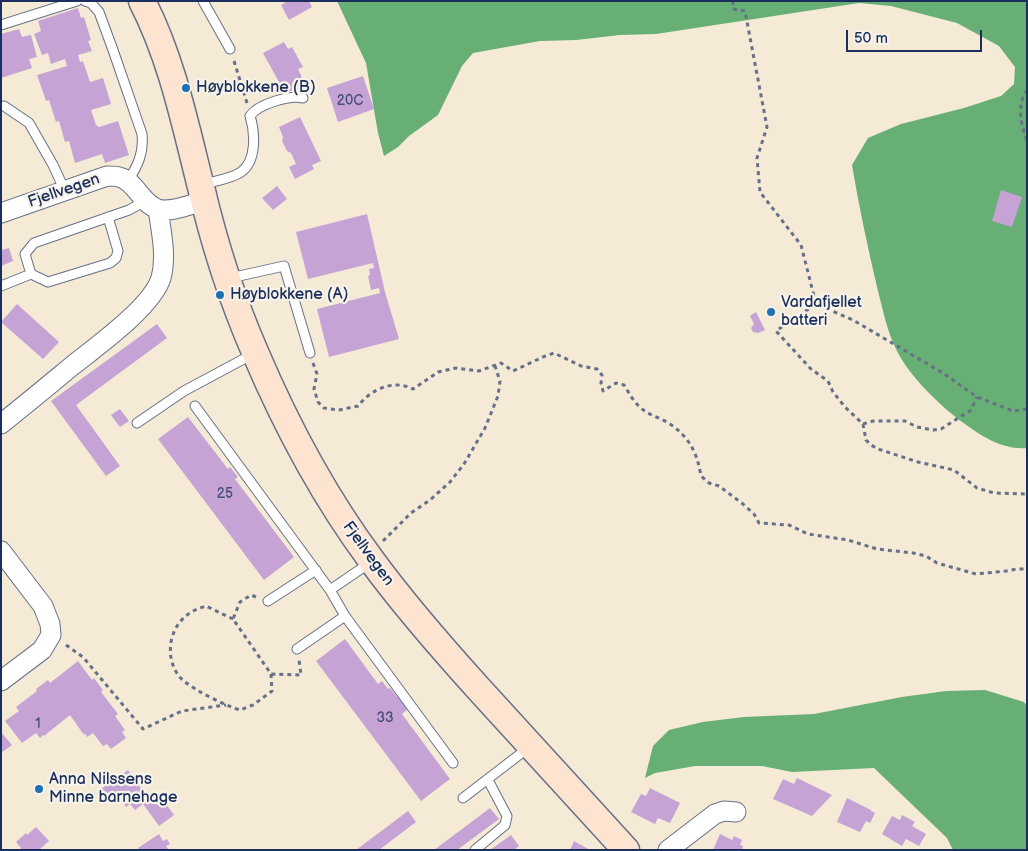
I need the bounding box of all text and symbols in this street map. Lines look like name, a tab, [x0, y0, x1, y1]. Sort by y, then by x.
scale bar	[848, 20, 984, 52]
text: 50 m	[854, 29, 888, 48]
place label: Høyblokkene (B)	[196, 78, 316, 98]
marker: Høyblokkene (B)	[180, 82, 192, 94]
house number: 20C	[337, 93, 363, 109]
street label: Fjellvegen	[26, 170, 102, 212]
place label: Høyblokkene (A)	[230, 285, 348, 305]
marker: Høyblokkene (A)	[214, 289, 226, 301]
place label: Vardafjellet batteri	[781, 293, 862, 331]
marker: Vardafjellet batteri	[765, 306, 777, 318]
house number: 25	[217, 486, 233, 502]
street label: Fjellvegen	[338, 518, 398, 590]
house number: 33	[376, 710, 394, 726]
house number: 1	[35, 716, 41, 732]
place label: Anna Nilssens Minne barnehage	[49, 770, 177, 808]
marker: Anna Nilssens Minne barnehage	[33, 783, 45, 795]

